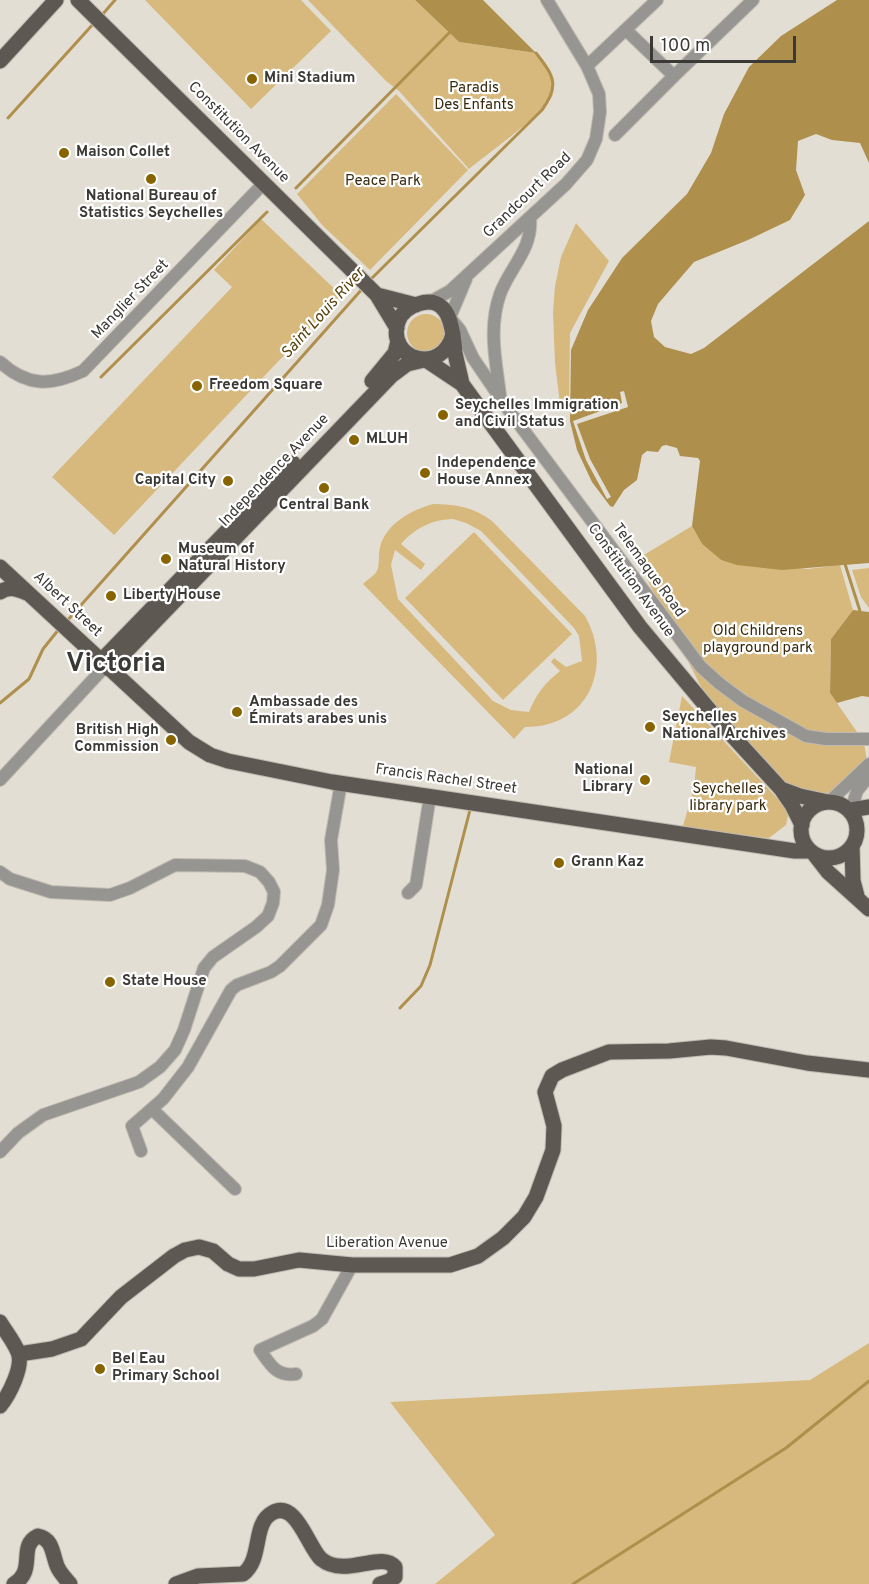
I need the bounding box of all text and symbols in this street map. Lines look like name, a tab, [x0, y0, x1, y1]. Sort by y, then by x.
scale bar	[653, 24, 798, 62]
text: 100 m	[661, 35, 710, 58]
place label: Mini Stadium	[264, 70, 355, 88]
marker: Mini Stadium	[245, 72, 259, 86]
street label: Constitution Avenue	[184, 79, 292, 187]
park label: Paradis Des Enfants	[434, 80, 514, 115]
place label: Maison Collet	[76, 144, 170, 162]
marker: Maison Collet	[57, 146, 71, 160]
street label: Grandcourt Road	[480, 149, 576, 243]
marker: National Bureau of Statistics Seychelles	[144, 172, 158, 186]
park label: Peace Park	[345, 173, 421, 191]
place label: National Bureau of Statistics Seychelles	[79, 188, 223, 223]
street label: Manglier Street	[89, 257, 173, 343]
water label: Saint Louis River	[278, 264, 370, 364]
place label: Freedom Square	[209, 377, 323, 395]
marker: Freedom Square	[190, 379, 204, 393]
place label: Seychelles Immigration and Civil Status	[455, 397, 619, 432]
marker: Seychelles Immigration and Civil Status	[436, 408, 450, 422]
street label: Independence Avenue	[216, 411, 334, 531]
place label: MLUH	[366, 431, 408, 449]
marker: MLUH	[347, 433, 361, 447]
place label: Independence House Annex	[437, 455, 536, 490]
marker: Independence House Annex	[418, 466, 432, 480]
place label: Capital City	[135, 472, 216, 490]
marker: Capital City	[221, 474, 235, 488]
marker: Central Bank	[317, 481, 331, 495]
place label: Central Bank	[279, 497, 369, 515]
street label: Constitution Avenue	[583, 521, 677, 641]
street label: Telemaque Road	[608, 521, 688, 621]
place label: Museum of Natural History	[178, 541, 286, 576]
marker: Museum of Natural History	[159, 552, 173, 566]
street label: Albert Street	[29, 569, 105, 641]
place label: Liberty House	[123, 587, 221, 605]
marker: Liberty House	[104, 589, 118, 603]
park label: Old Childrens playground park	[703, 623, 813, 658]
district label: Victoria	[66, 650, 166, 682]
place label: Ambassade des Émirats arabes unis	[249, 694, 387, 729]
marker: Ambassade des Émirats arabes unis	[230, 705, 244, 719]
place label: Seychelles National Archives	[662, 709, 786, 744]
marker: Seychelles National Archives	[643, 720, 657, 734]
place label: British High Commission	[74, 722, 159, 757]
marker: British High Commission	[164, 733, 178, 747]
street label: Francis Rachel Street	[374, 761, 518, 799]
place label: National Library	[574, 762, 633, 797]
marker: National Library	[638, 773, 652, 787]
park label: Seychelles library park	[689, 781, 767, 816]
place label: Grann Kaz	[571, 854, 644, 872]
marker: Grann Kaz	[552, 856, 566, 870]
place label: State House	[122, 973, 207, 991]
marker: State House	[103, 975, 117, 989]
street label: Liberation Avenue	[326, 1235, 448, 1253]
place label: Bel Eau Primary School	[112, 1351, 220, 1386]
marker: Bel Eau Primary School	[93, 1362, 107, 1376]

